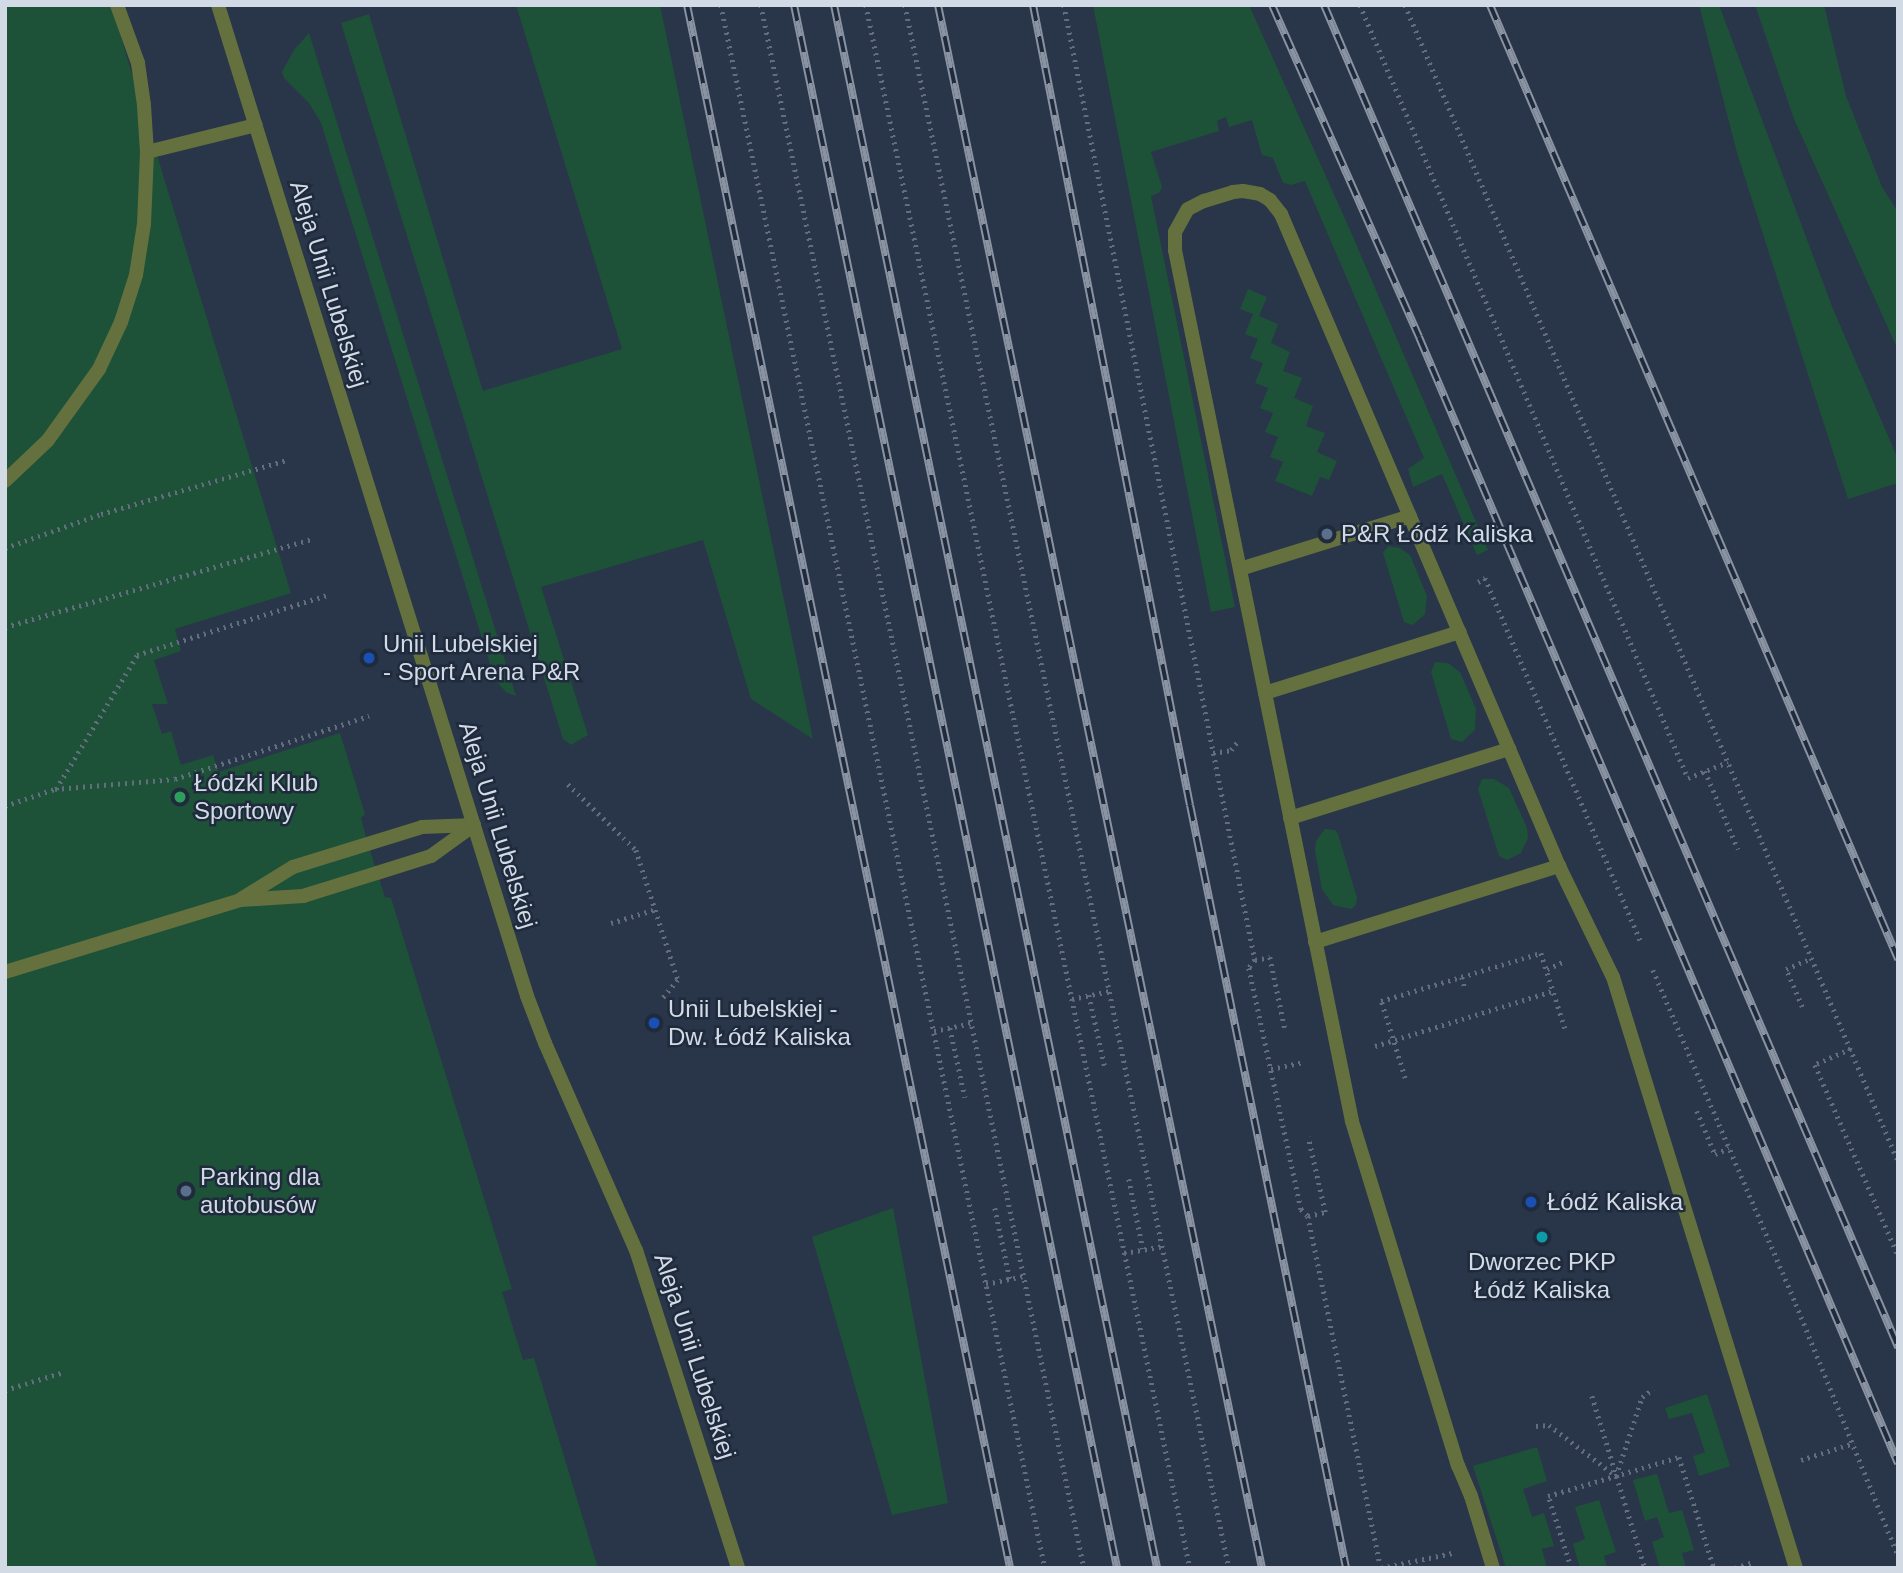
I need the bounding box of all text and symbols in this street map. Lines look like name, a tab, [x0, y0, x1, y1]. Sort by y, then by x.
street label: Aleja Unii Lubelskiej	[284, 177, 374, 391]
place label: P&R Łódź Kaliska	[1341, 520, 1533, 548]
marker: P&R Łódź Kaliska	[1319, 526, 1335, 542]
place label: Unii Lubelskiej - Sport Arena P&R	[383, 630, 582, 686]
marker: Unii Lubelskiej - Sport Arena P&R	[361, 650, 377, 666]
street label: Aleja Unii Lubelskiej	[453, 718, 543, 932]
place label: Łódzki Klub Sportowy	[194, 769, 318, 825]
marker: Łódzki Klub Sportowy	[172, 789, 188, 805]
place label: Unii Lubelskiej - Dw. Łódź Kaliska	[668, 995, 851, 1051]
marker: Unii Lubelskiej - Dw. Łódź Kaliska	[646, 1015, 662, 1031]
place label: Parking dla autobusów	[200, 1163, 320, 1219]
marker: Parking dla autobusów	[178, 1183, 194, 1199]
place label: Łódź Kaliska	[1547, 1188, 1683, 1216]
marker: Łódź Kaliska	[1521, 1192, 1541, 1212]
marker: Dworzec PKP Łódź Kaliska	[1534, 1229, 1550, 1245]
place label: Dworzec PKP Łódź Kaliska	[1468, 1248, 1616, 1304]
street label: Aleja Unii Lubelskiej	[648, 1249, 742, 1463]

